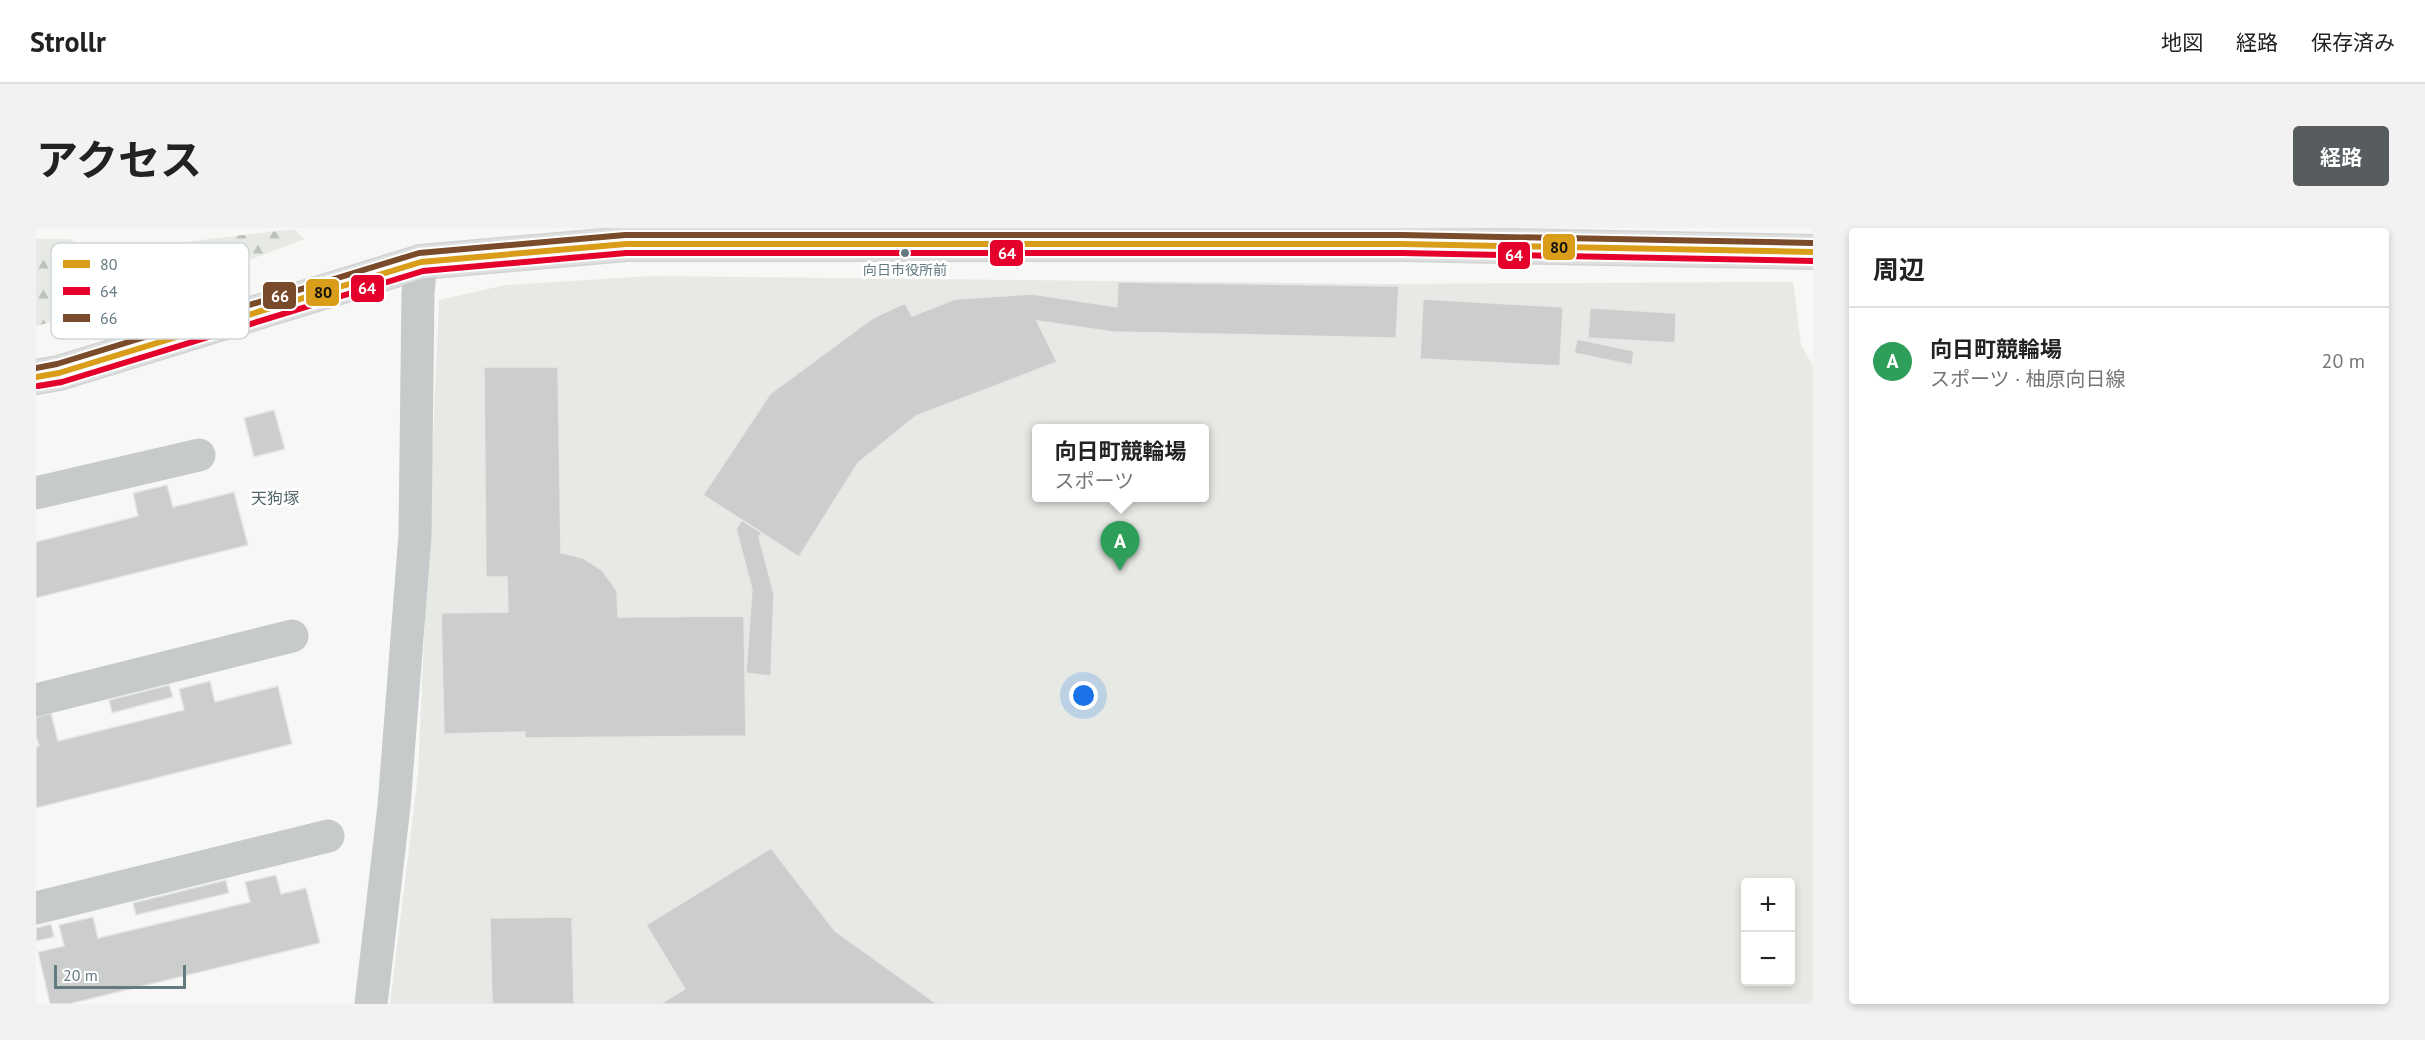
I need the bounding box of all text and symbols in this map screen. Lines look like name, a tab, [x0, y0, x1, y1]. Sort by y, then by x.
text: Strollr	[30, 23, 106, 60]
text: 地図	[2161, 29, 2203, 56]
text: 経路	[2236, 29, 2278, 56]
text: 保存済み	[2311, 29, 2395, 56]
button: 経路	[2293, 126, 2389, 186]
text: アクセス	[36, 132, 202, 187]
line badge: 80	[1542, 233, 1576, 261]
text: 80	[1550, 237, 1568, 257]
line badge: 64	[989, 239, 1024, 267]
line badge: 64	[1497, 241, 1531, 270]
legend	[51, 243, 249, 339]
text: 64	[998, 243, 1016, 263]
text: 64	[1505, 245, 1523, 265]
marker: 向日市役所前	[899, 247, 911, 259]
text: 周辺	[1873, 253, 1925, 286]
text: 80	[100, 254, 118, 274]
place label: 向日市役所前	[863, 261, 947, 279]
line badge: 64	[350, 274, 385, 303]
line badge: 80	[305, 278, 340, 307]
text: 64	[358, 278, 376, 298]
text: 64	[100, 281, 118, 301]
line badge: 66	[262, 281, 297, 310]
text: 80	[314, 282, 332, 302]
text: 66	[271, 286, 289, 306]
text: 66	[100, 308, 117, 328]
text: 向日町競輪場	[1930, 335, 2062, 363]
text: A	[1886, 348, 1899, 374]
text: 20 m	[2322, 348, 2365, 374]
text: スポーツ · 柚原向日線	[1930, 366, 2126, 392]
popup	[1032, 424, 1209, 502]
text: 向日町競輪場	[1054, 437, 1187, 465]
text: スポーツ	[1054, 468, 1134, 494]
district label: 天狗塚	[251, 488, 299, 508]
pin: A	[1100, 522, 1140, 571]
your location	[1069, 681, 1098, 710]
map controls	[1741, 878, 1795, 986]
button: +	[1741, 878, 1795, 932]
button: −	[1741, 932, 1795, 986]
scale bar	[54, 962, 186, 990]
text: 20 m	[63, 965, 98, 985]

